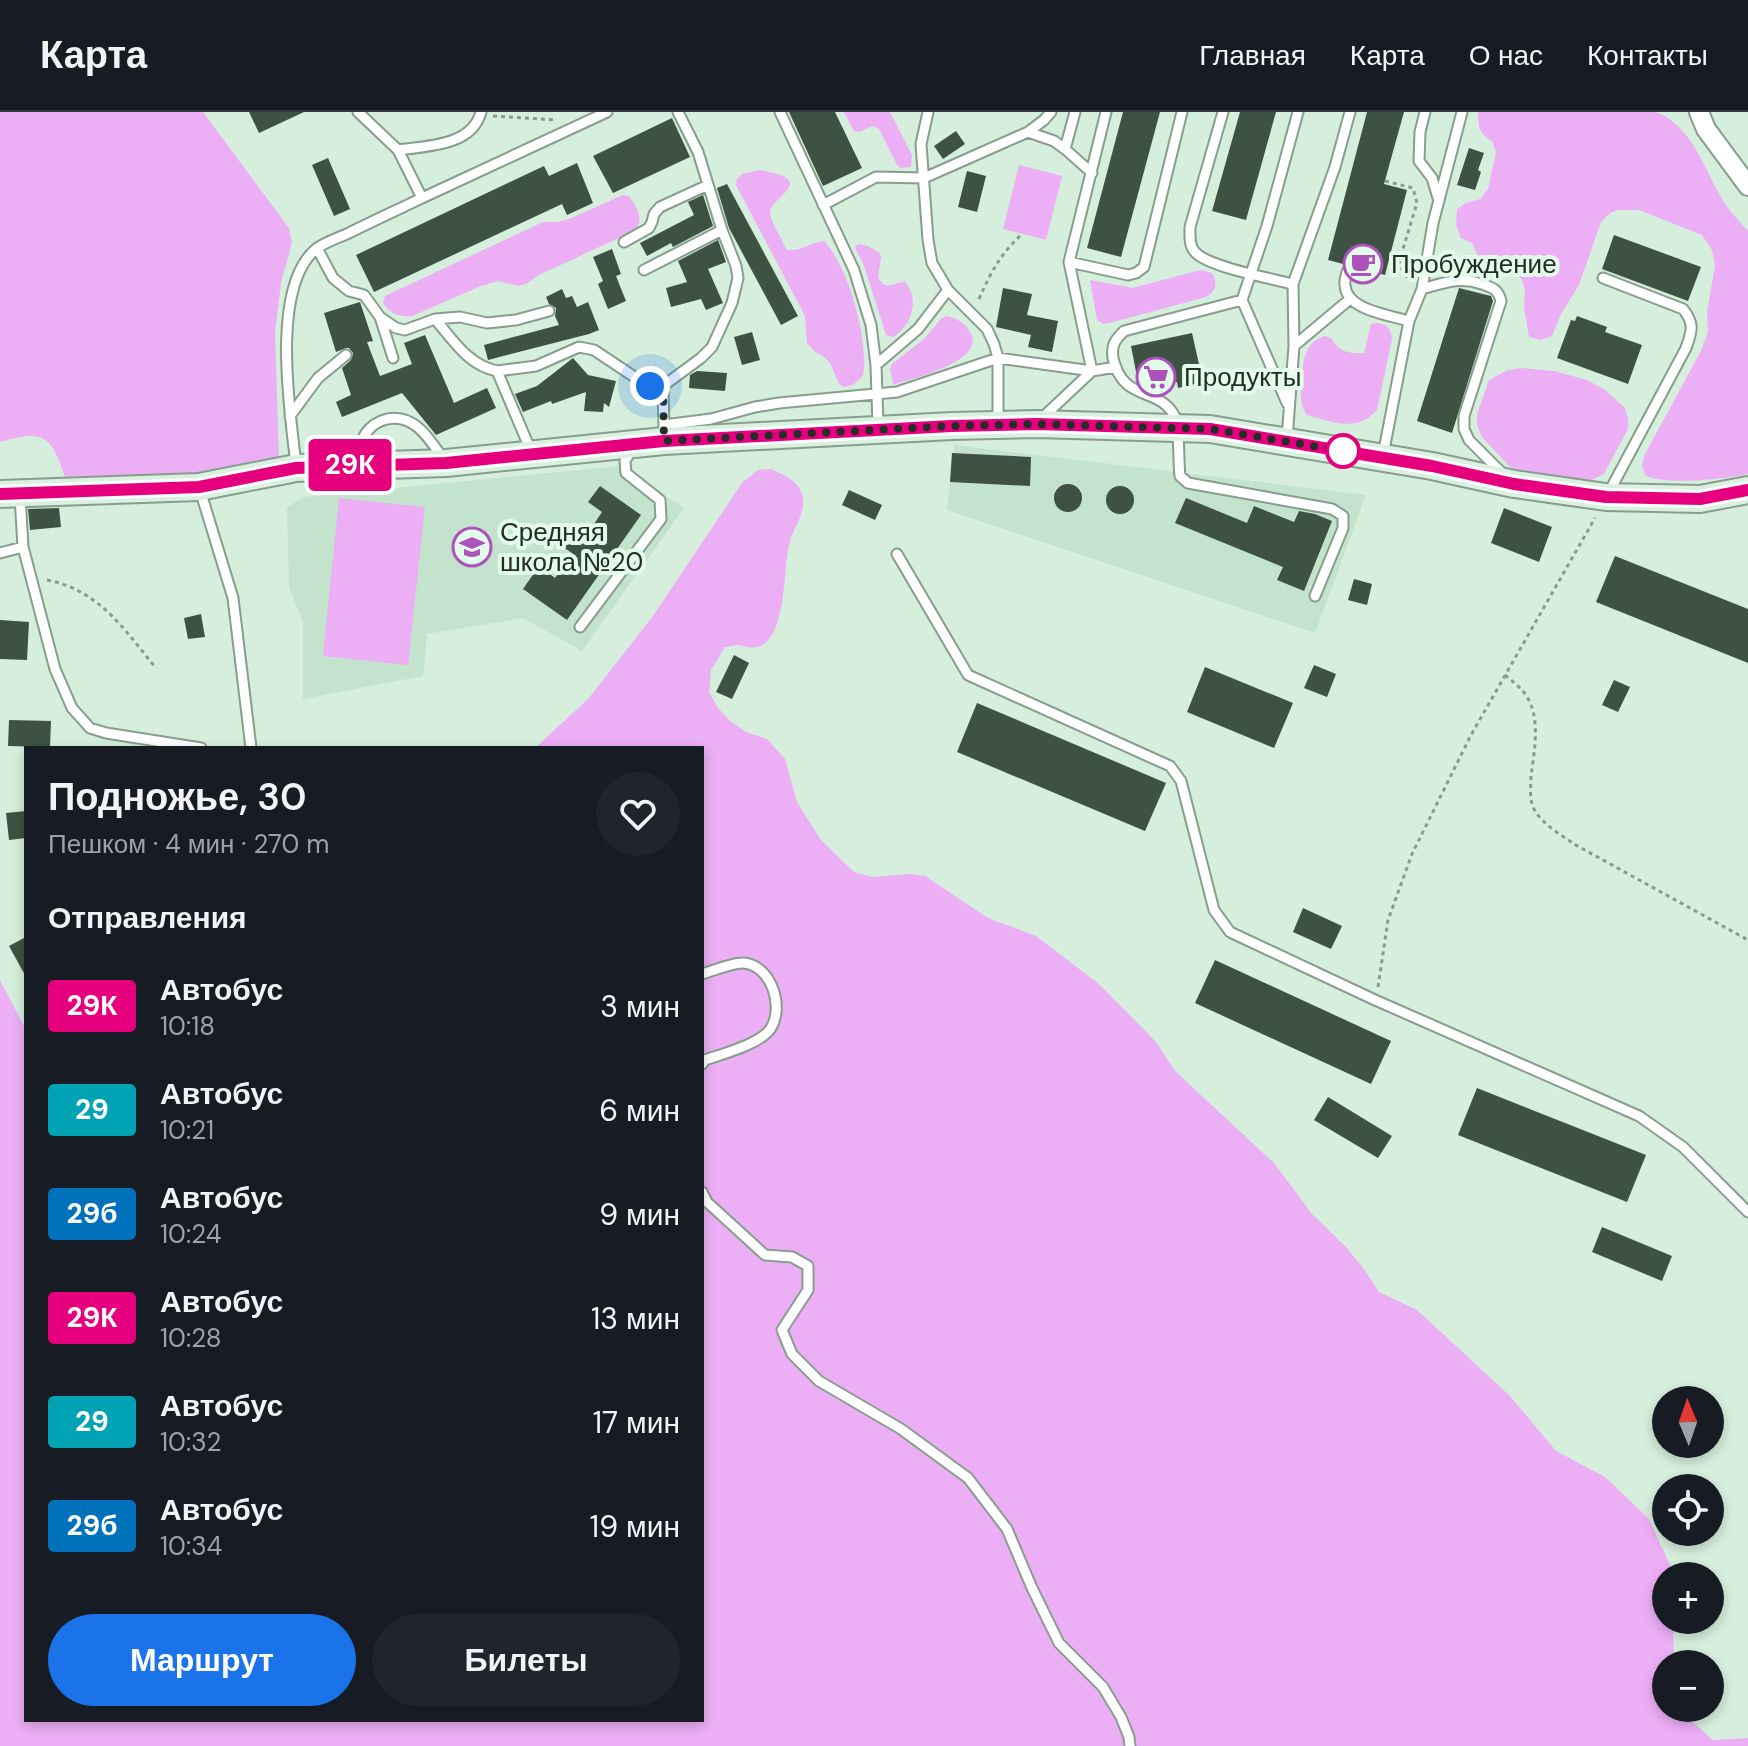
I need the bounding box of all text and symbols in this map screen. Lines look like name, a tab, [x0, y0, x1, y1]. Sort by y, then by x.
text: Карта	[40, 30, 147, 80]
text: Главная	[1199, 37, 1306, 74]
text: Карта	[1350, 37, 1425, 74]
text: О нас	[1469, 37, 1543, 74]
text: Контакты	[1587, 37, 1708, 74]
cafe icon: Пробуждение	[1342, 243, 1384, 285]
place label: Пробуждение	[1391, 247, 1557, 281]
supermarket icon: Продукты	[1135, 356, 1177, 398]
place label: Продукты	[1184, 360, 1301, 394]
your location	[630, 366, 670, 406]
unlabelled marker	[1326, 434, 1360, 468]
line badge: 29К	[304, 439, 396, 491]
text: 29К	[325, 446, 375, 483]
place label: Средняя школа №20	[500, 515, 643, 579]
school or university icon: Средняя школа №20	[451, 526, 493, 568]
text: Подножье, 30	[48, 772, 306, 822]
button: heart	[596, 772, 680, 856]
text: Пешком · 4 мин · 270 m	[48, 827, 329, 861]
text: Отправления	[48, 898, 247, 937]
text: Автобус	[160, 970, 283, 1009]
text: 29К	[67, 987, 117, 1024]
text: 3 мин	[600, 987, 680, 1026]
text: 10:18	[160, 1009, 215, 1043]
text: Автобус	[160, 1074, 283, 1113]
text: 29	[75, 1091, 109, 1128]
text: 6 мин	[599, 1091, 680, 1130]
text: 10:21	[160, 1113, 214, 1147]
text: Автобус	[160, 1178, 283, 1217]
text: 29б	[66, 1195, 118, 1232]
text: 9 мин	[599, 1195, 680, 1234]
text: 10:24	[160, 1217, 221, 1251]
text: Автобус	[160, 1282, 283, 1321]
text: 29К	[67, 1299, 117, 1336]
text: 13 мин	[591, 1299, 680, 1338]
text: 10:28	[160, 1321, 222, 1355]
text: Автобус	[160, 1386, 283, 1425]
north arrow	[1652, 1386, 1724, 1458]
map controls	[1652, 1386, 1724, 1722]
text: 29	[75, 1403, 109, 1440]
text: 17 мин	[593, 1403, 680, 1442]
text: 10:32	[160, 1425, 222, 1459]
button: locate	[1652, 1474, 1724, 1546]
text: Автобус	[160, 1490, 283, 1529]
text: 29б	[66, 1507, 118, 1544]
text: 19 мин	[590, 1507, 680, 1546]
text: 10:34	[160, 1529, 222, 1563]
button: +	[1652, 1562, 1724, 1634]
button: Маршрут	[48, 1614, 356, 1706]
button: Билеты	[372, 1614, 680, 1706]
button: −	[1652, 1650, 1724, 1722]

